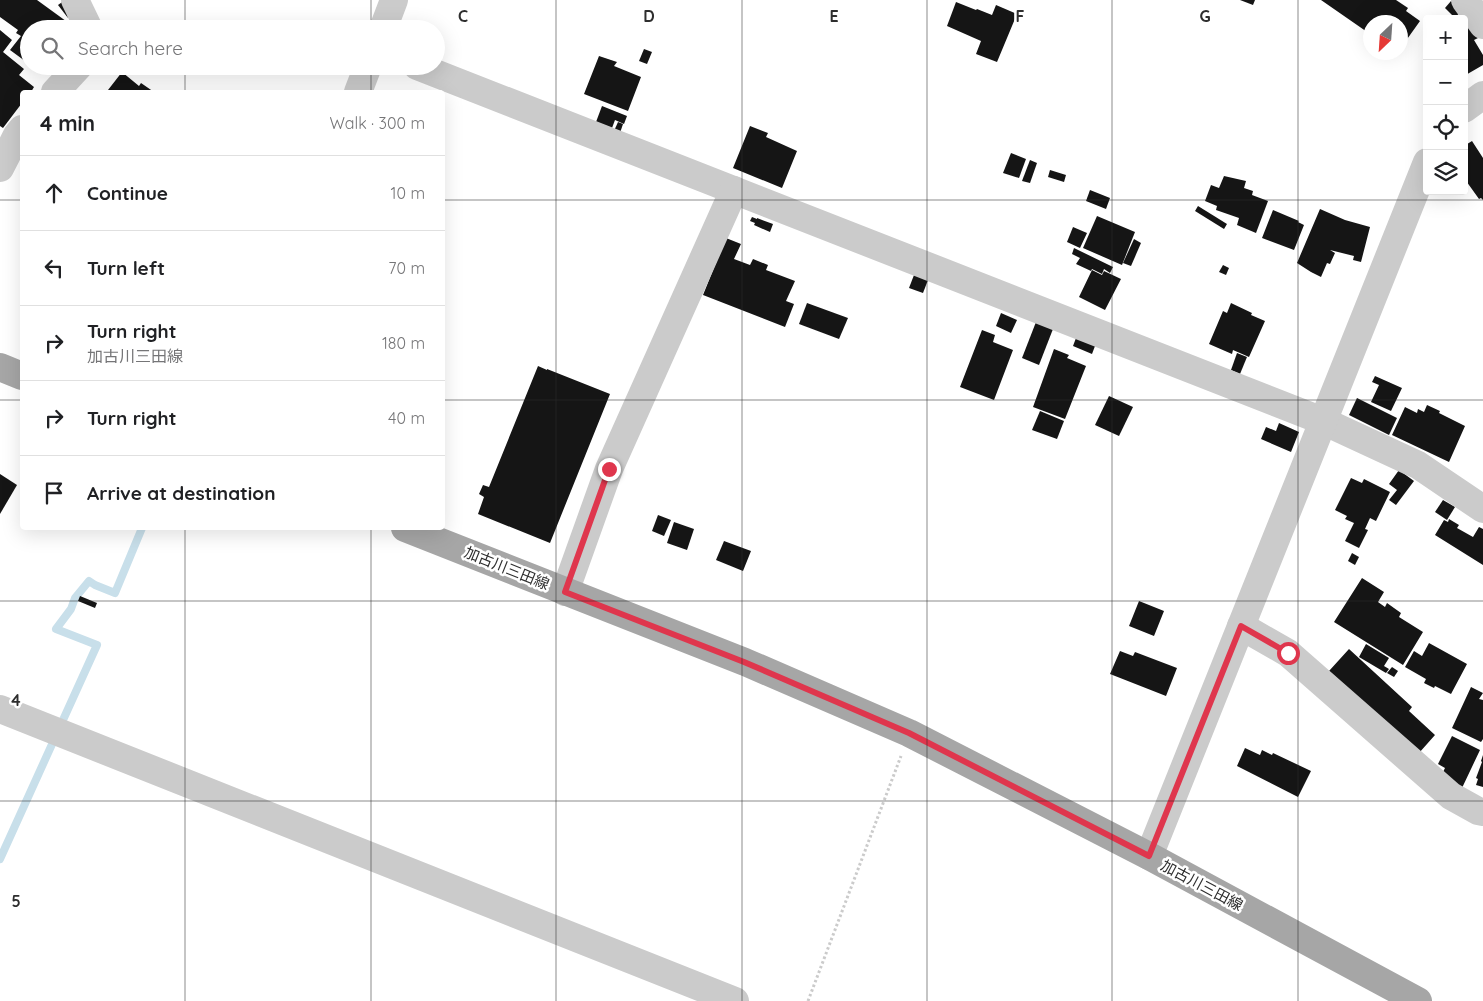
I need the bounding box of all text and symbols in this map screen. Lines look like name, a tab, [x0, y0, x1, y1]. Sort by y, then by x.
text: C	[458, 6, 468, 26]
text: D	[643, 6, 655, 26]
text: E	[829, 6, 839, 26]
text: F	[1016, 6, 1025, 26]
text: G	[1199, 6, 1211, 26]
north arrow	[1363, 15, 1408, 60]
map controls	[1423, 15, 1468, 195]
button: +	[1423, 15, 1468, 60]
search box	[20, 20, 445, 75]
icon: search	[38, 34, 66, 62]
text: Search here	[78, 36, 183, 60]
button: −	[1423, 60, 1468, 105]
button: locate	[1423, 105, 1468, 150]
text: 4 min	[40, 110, 95, 136]
text: Walk · 300 m	[330, 113, 425, 133]
button: layers	[1423, 150, 1468, 195]
icon: ahead	[40, 179, 68, 207]
text: Continue	[87, 181, 168, 205]
text: 10 m	[391, 183, 425, 203]
icon: left	[40, 254, 68, 282]
text: Turn left	[87, 256, 165, 280]
text: 70 m	[388, 258, 425, 278]
text: Turn right	[87, 319, 176, 343]
icon: right	[40, 329, 68, 357]
text: 180 m	[382, 333, 425, 353]
text: 加古川三田線	[87, 346, 183, 366]
icon: right	[40, 404, 68, 432]
text: Turn right	[87, 406, 176, 430]
text: 40 m	[388, 408, 425, 428]
route end	[598, 458, 621, 481]
icon: arrive	[40, 479, 68, 507]
text: Arrive at destination	[87, 481, 276, 505]
street label: 加古川三田線	[462, 542, 552, 594]
route start	[1277, 642, 1300, 665]
text: 4	[11, 690, 21, 710]
street label: 加古川三田線	[1158, 855, 1246, 915]
text: 5	[11, 891, 21, 911]

